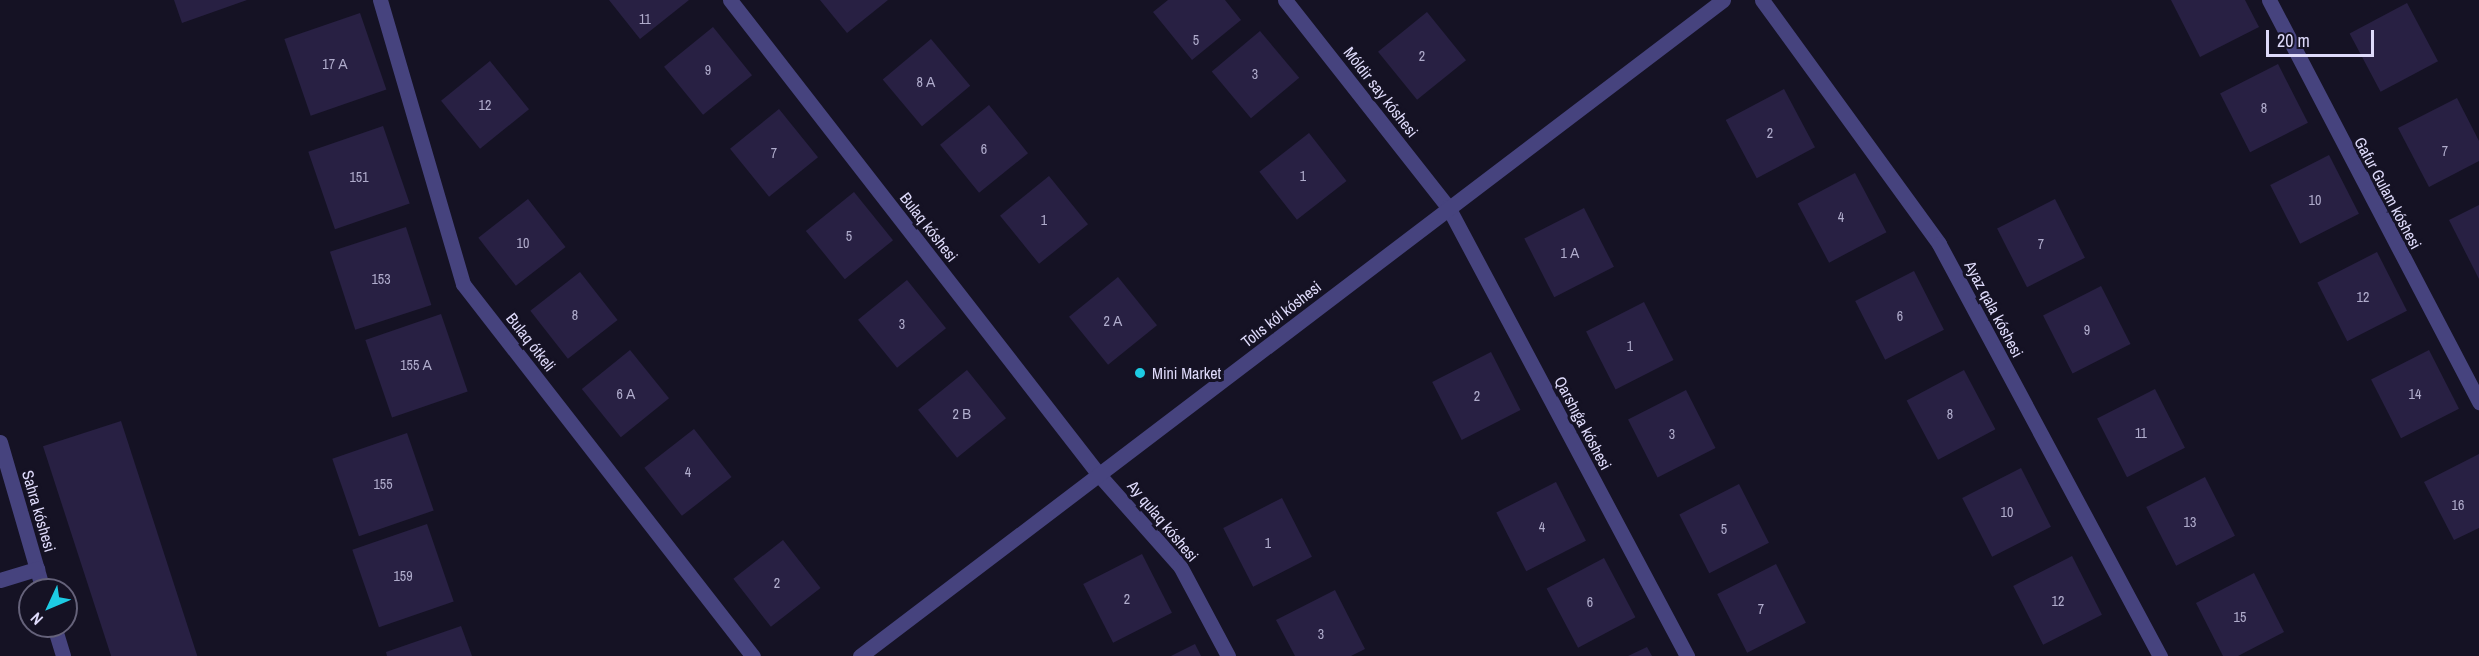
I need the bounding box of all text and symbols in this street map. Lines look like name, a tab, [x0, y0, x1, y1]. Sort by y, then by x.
house number: 11	[639, 11, 651, 27]
scale bar	[2269, 18, 2377, 56]
text: 20 m	[2277, 28, 2310, 53]
house number: 5	[1193, 32, 1199, 48]
street label: Móldir say kóshesi	[1340, 43, 1422, 141]
house number: 2	[1419, 48, 1425, 64]
house number: 17 А	[322, 56, 348, 72]
house number: 9	[705, 62, 711, 78]
house number: 3	[1252, 66, 1258, 82]
house number: 8 А	[917, 74, 935, 90]
house number: 12	[479, 97, 491, 113]
house number: 8	[2261, 100, 2267, 116]
house number: 2	[1767, 125, 1773, 141]
street label: Gafur Gulam kóshesi	[2350, 134, 2426, 252]
house number: 6	[981, 141, 987, 157]
house number: 7	[2442, 143, 2448, 159]
house number: 7	[771, 145, 777, 161]
house number: 1	[1300, 168, 1306, 184]
house number: 151	[349, 169, 369, 185]
street label: Bulaq kóshesi	[896, 189, 962, 265]
house number: 10	[2309, 192, 2321, 208]
house number: 4	[1838, 209, 1844, 225]
house number: 1	[1041, 212, 1047, 228]
house number: 5	[846, 228, 852, 244]
house number: 10	[517, 235, 529, 251]
house number: 7	[2038, 236, 2044, 252]
house number: 1 А	[1561, 245, 1579, 261]
street label: Ayaz qala kóshesi	[1961, 258, 2027, 360]
house number: 153	[371, 271, 391, 287]
street label: Tolıs kól kóshesi	[1237, 277, 1325, 351]
house number: 12	[2357, 289, 2369, 305]
house number: 8	[572, 307, 578, 323]
house number: 6	[1897, 308, 1903, 324]
street label: Bulaq ótkeli	[502, 309, 560, 375]
house number: 2 А	[1104, 313, 1122, 329]
house number: 3	[899, 316, 905, 332]
house number: 9	[2084, 322, 2090, 338]
house number: 1	[1627, 338, 1633, 354]
house number: 155 А	[400, 357, 432, 373]
place label: Mini Market	[1152, 363, 1221, 383]
marker: Mini Market	[1133, 366, 1147, 380]
street label: Qarshıǵa kóshesi	[1550, 373, 1616, 473]
house number: 6 А	[617, 386, 635, 402]
house number: 14	[2409, 386, 2421, 402]
house number: 2	[1474, 388, 1480, 404]
house number: 2 В	[953, 406, 971, 422]
house number: 8	[1947, 406, 1953, 422]
house number: 11	[2135, 425, 2147, 441]
house number: 3	[1669, 426, 1675, 442]
house number: 4	[685, 464, 691, 480]
street label: Sahra kóshesi	[18, 468, 60, 554]
house number: 155	[373, 476, 393, 492]
street label: Ay qulaq kóshesi	[1124, 477, 1202, 565]
house number: 16	[2452, 497, 2464, 513]
house number: 10	[2001, 504, 2013, 520]
house number: 13	[2184, 514, 2196, 530]
house number: 4	[1539, 519, 1545, 535]
house number: 5	[1721, 521, 1727, 537]
house number: 1	[1265, 535, 1271, 551]
house number: 159	[393, 568, 413, 584]
house number: 2	[774, 575, 780, 591]
north arrow	[18, 578, 78, 638]
house number: 2	[1124, 591, 1130, 607]
house number: 12	[2052, 593, 2064, 609]
house number: 6	[1587, 594, 1593, 610]
house number: 7	[1758, 601, 1764, 617]
text: N	[25, 608, 48, 630]
house number: 15	[2234, 609, 2246, 625]
house number: 3	[1318, 626, 1324, 642]

